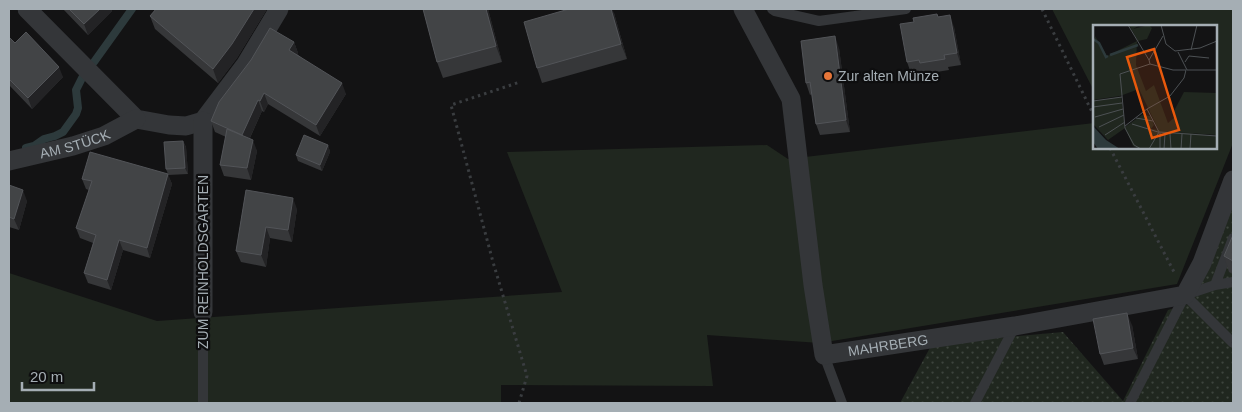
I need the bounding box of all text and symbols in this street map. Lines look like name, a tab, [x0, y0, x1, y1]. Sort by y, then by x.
inset map	[1093, 25, 1217, 149]
place label: Zur alten Münze	[838, 68, 939, 84]
marker: Zur alten Münze	[822, 70, 834, 82]
street label: AM STÜCK	[38, 126, 114, 162]
street label: ZUM REINHOLDSGARTEN	[195, 175, 211, 349]
street label: MAHRBERG	[847, 331, 929, 359]
scale bar	[22, 360, 95, 392]
text: 20 m	[30, 368, 63, 385]

